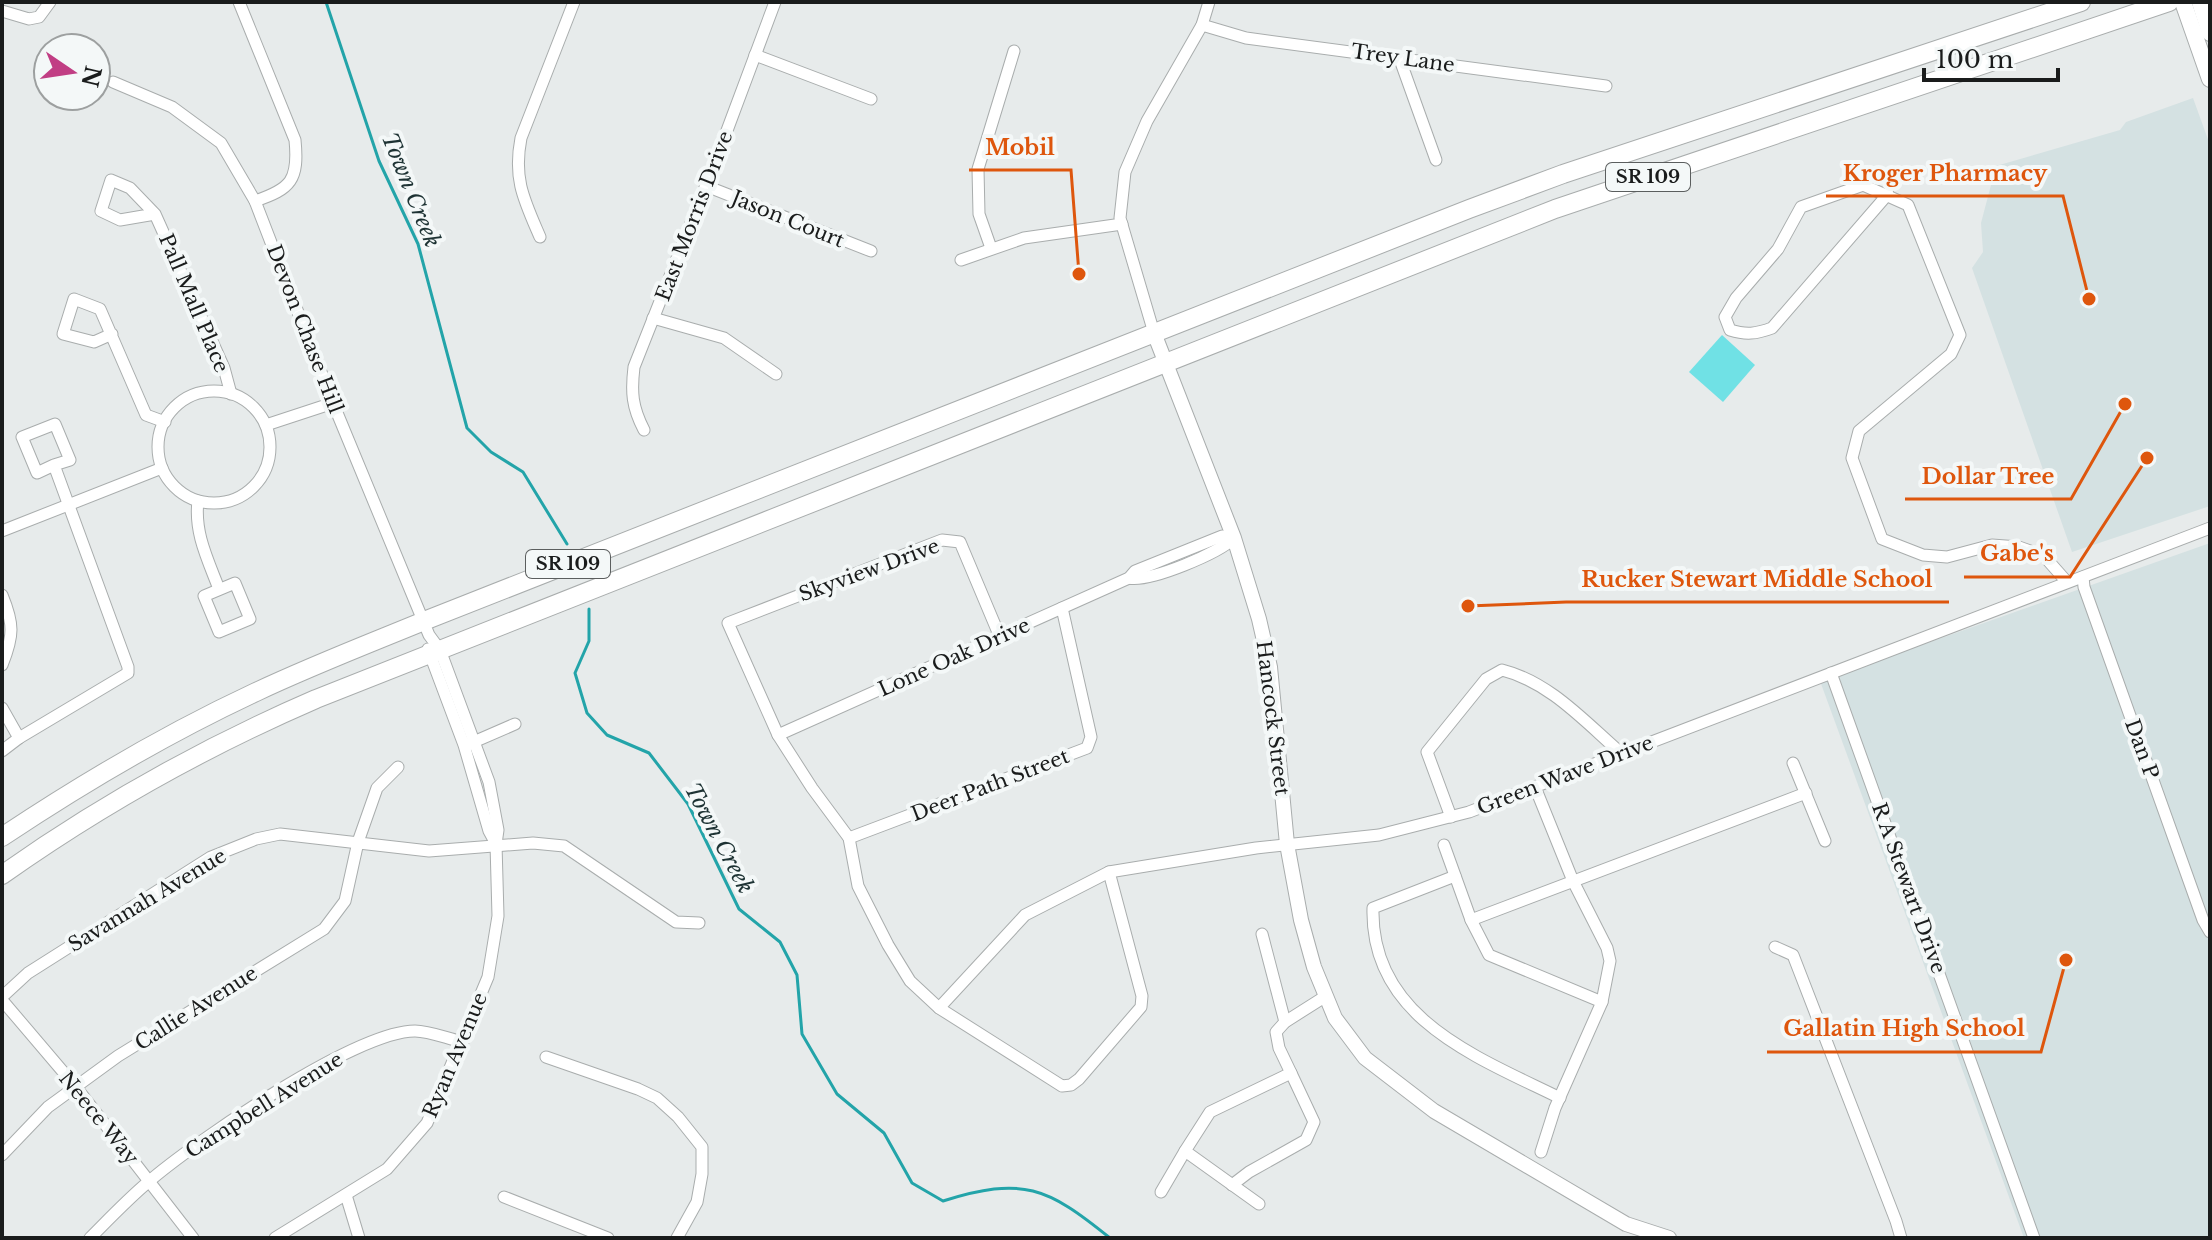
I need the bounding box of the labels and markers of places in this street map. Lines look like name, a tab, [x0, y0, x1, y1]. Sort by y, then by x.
callout: Mobil	[969, 124, 1071, 170]
callout: Kroger Pharmacy	[1826, 150, 2063, 196]
callout: Dollar Tree	[1905, 453, 2071, 499]
callout: Gabe's	[1964, 531, 2070, 577]
callout: Rucker Stewart Middle School	[1566, 556, 1949, 602]
callout: Gallatin High School	[1767, 1006, 2041, 1052]

